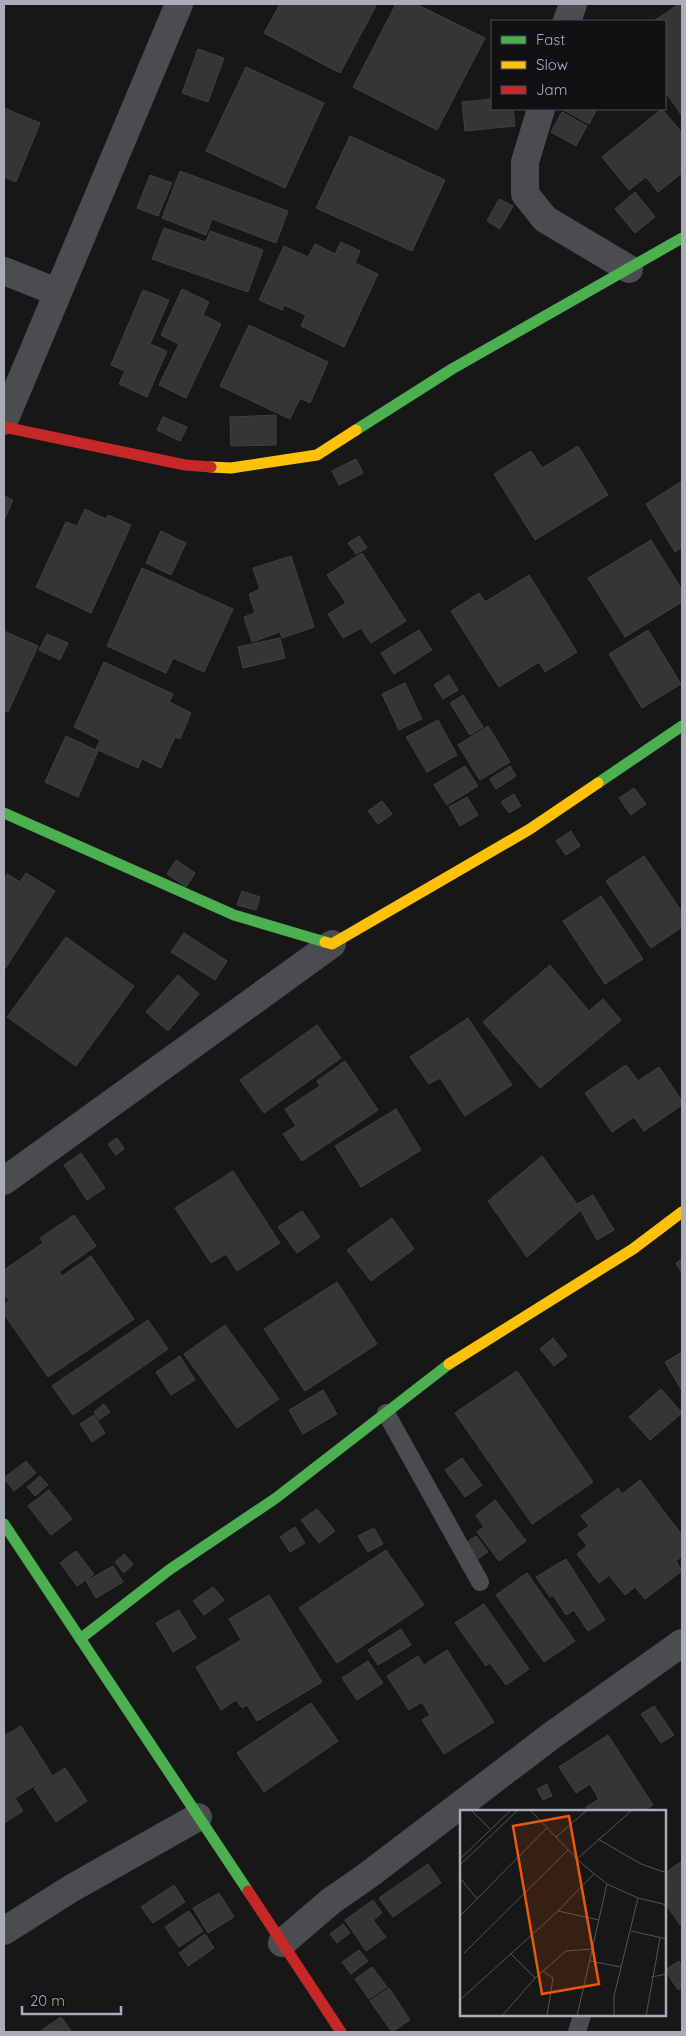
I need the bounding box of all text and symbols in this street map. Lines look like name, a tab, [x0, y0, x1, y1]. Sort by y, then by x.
legend	[491, 20, 666, 110]
text: Fast	[536, 30, 565, 49]
text: Slow	[536, 55, 568, 74]
text: Jam	[536, 80, 567, 99]
inset map	[460, 1810, 666, 2016]
scale bar	[22, 1984, 121, 2016]
text: 20 m	[30, 1991, 65, 2010]

